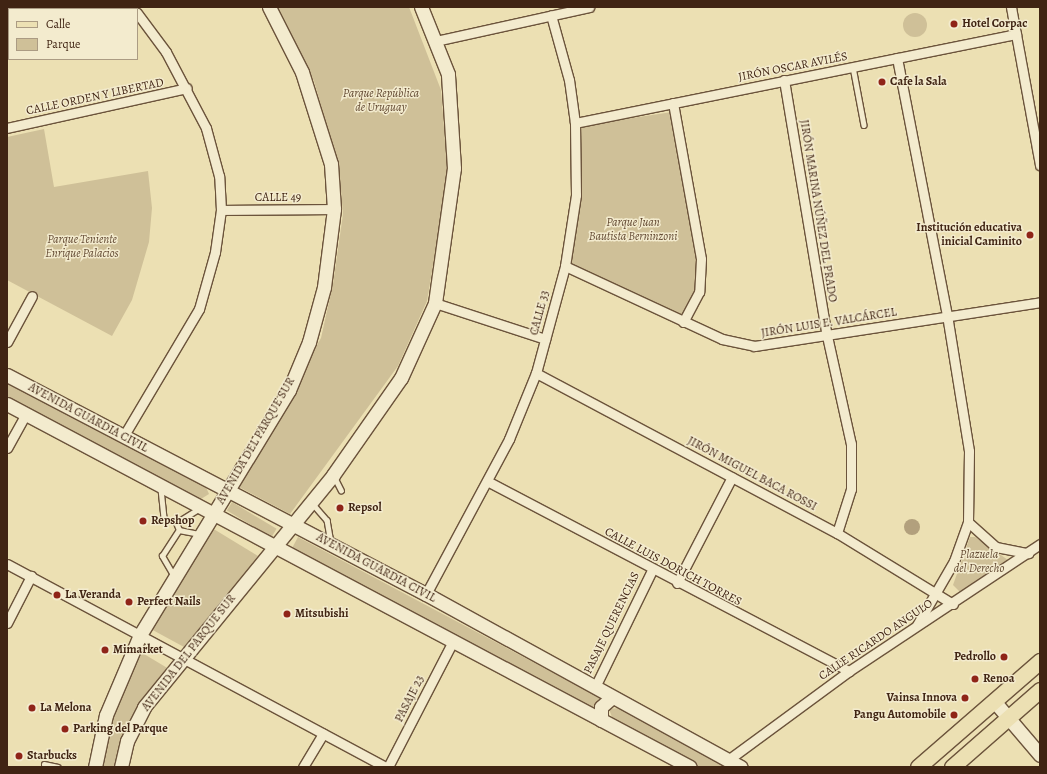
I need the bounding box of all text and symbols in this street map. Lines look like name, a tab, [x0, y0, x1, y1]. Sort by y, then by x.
legend	[8, 8, 138, 60]
text: Calle	[46, 16, 70, 32]
place label: Hotel Corpac	[962, 17, 1027, 31]
marker: Hotel Corpac	[949, 19, 959, 29]
text: Parque	[46, 36, 81, 52]
street label: JIRÓN OSCAR AVILÉS	[737, 49, 849, 85]
street label: CALLE ORDEN Y LIBERTAD	[25, 75, 165, 119]
place label: Cafe la Sala	[890, 75, 947, 89]
marker: Cafe la Sala	[877, 77, 887, 87]
park label: Parque República de Uruguay	[343, 87, 419, 115]
street label: JIRÓN MARINA NÚÑEZ DEL PRADO	[796, 119, 840, 303]
street label: CALLE 49	[255, 191, 301, 205]
park label: Parque Juan Bautista Berninzoni	[589, 216, 677, 244]
place label: Institución educativa inicial Caminito	[916, 221, 1022, 249]
marker: Institución educativa inicial Caminito	[1025, 230, 1035, 240]
park label: Parque Teniente Enrique Palacios	[45, 233, 119, 261]
street label: CALLE 33	[527, 289, 553, 337]
street label: JIRÓN LUIS E. VALCÁRCEL	[760, 305, 898, 341]
street label: AVENIDA DEL PARQUE SUR	[214, 375, 298, 507]
street label: AVENIDA GUARDIA CIVIL	[26, 380, 150, 456]
street label: JIRÓN MIGUEL BACA ROSSI	[685, 434, 819, 514]
place label: Repsol	[348, 501, 382, 515]
marker: Repsol	[335, 503, 345, 513]
place label: Repshop	[151, 514, 194, 528]
marker: Repshop	[138, 516, 148, 526]
street label: CALLE LUIS DORICH TORRES	[602, 525, 744, 609]
street label: AVENIDA GUARDIA CIVIL	[314, 530, 438, 606]
park label: Plazuela del Derecho	[954, 548, 1004, 576]
street label: PASAJE QUERENCIAS	[581, 570, 643, 676]
place label: La Veranda	[65, 588, 121, 602]
marker: La Veranda	[52, 590, 62, 600]
street label: AVENIDA DEL PARQUE SUR	[139, 592, 239, 714]
place label: Perfect Nails	[137, 595, 201, 609]
street label: CALLE RICARDO ANGULO	[816, 596, 936, 684]
marker: Perfect Nails	[124, 597, 134, 607]
place label: Mitsubishi	[295, 607, 349, 621]
marker: Mitsubishi	[282, 609, 292, 619]
place label: Mimarket	[113, 643, 163, 657]
marker: Mimarket	[100, 645, 110, 655]
place label: Pedrollo	[954, 650, 996, 664]
marker: Pedrollo	[999, 652, 1009, 662]
place label: Renoa	[983, 672, 1015, 686]
street label: PASAJE 23	[392, 673, 428, 725]
marker: Renoa	[970, 674, 980, 684]
place label: Vainsa Innova	[886, 691, 957, 705]
marker: Vainsa Innova	[960, 693, 970, 703]
place label: La Melona	[40, 701, 92, 715]
marker: La Melona	[27, 703, 37, 713]
place label: Pangu Automobile	[853, 708, 946, 722]
marker: Pangu Automobile	[949, 710, 959, 720]
place label: Parking del Parque	[73, 722, 168, 736]
marker: Parking del Parque	[60, 724, 70, 734]
place label: Starbucks	[27, 749, 77, 763]
marker: Starbucks	[14, 751, 24, 761]

